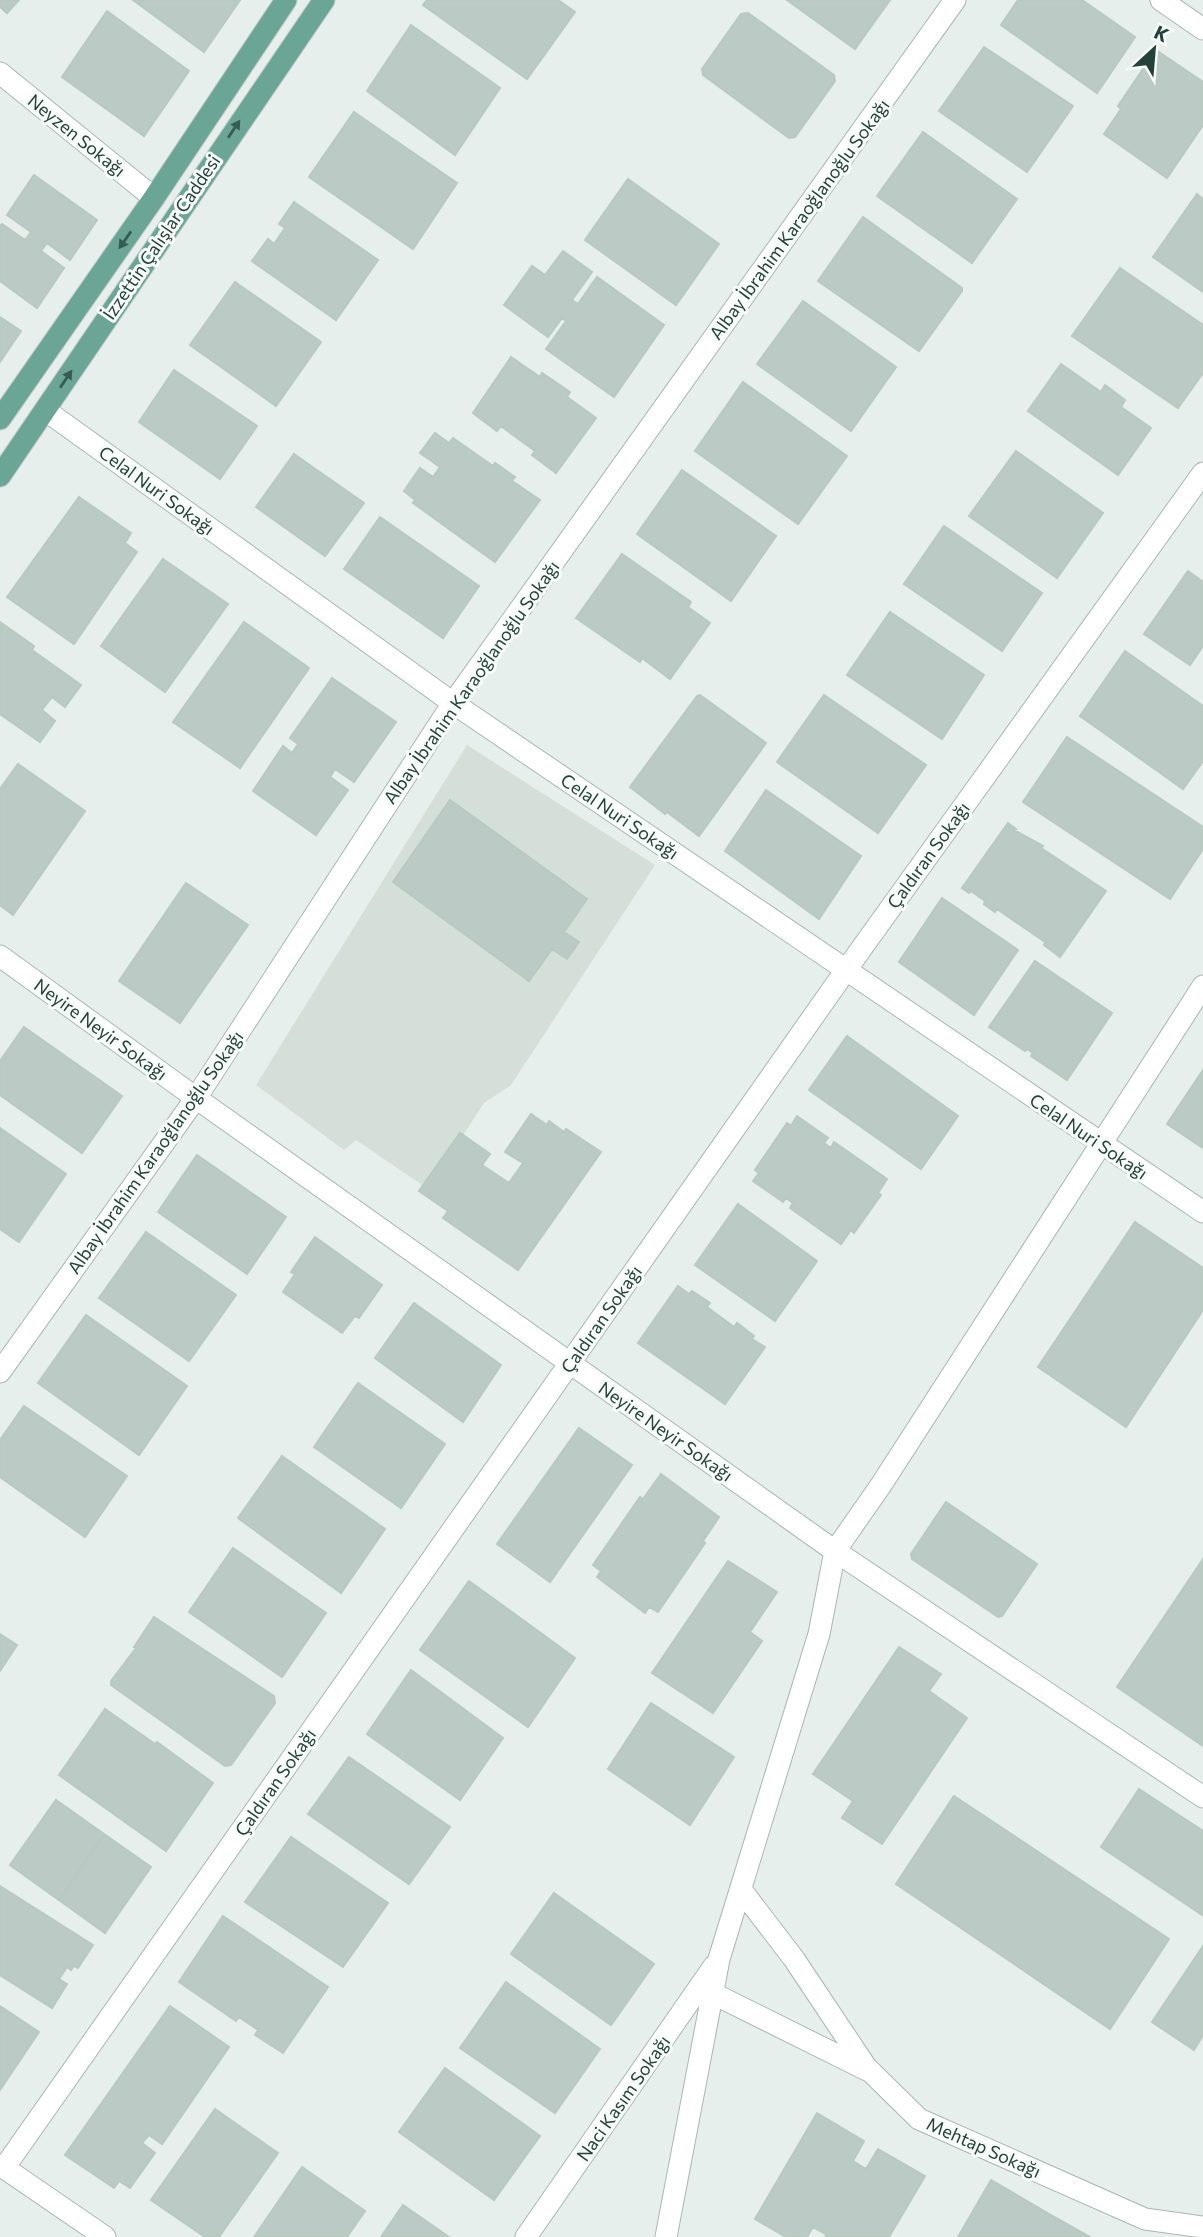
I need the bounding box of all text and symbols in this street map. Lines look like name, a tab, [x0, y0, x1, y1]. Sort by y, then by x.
north arrow	[1119, 14, 1189, 84]
text: K	[1151, 20, 1173, 47]
street label: Neyzen Sokağı	[24, 89, 130, 181]
street label: Albay İbrahim Karaoğlanoğlu Sokağı	[704, 94, 894, 344]
one-way arrow	[227, 120, 240, 139]
street label: İzzettin Çalışlar Caddesi	[98, 150, 224, 324]
one-way arrow	[118, 231, 132, 249]
one-way arrow	[59, 370, 73, 388]
street label: Celal Nuri Sokağı	[95, 441, 219, 539]
street label: Albay İbrahim Karaoğlanoğlu Sokağı	[378, 556, 564, 808]
street label: Celal Nuri Sokağı	[557, 768, 683, 864]
street label: Çaldıran Sokağı	[882, 797, 974, 913]
street label: Neyire Neyir Sokağı	[30, 973, 172, 1085]
street label: Albay İbrahim Karaoğlanoğlu Sokağı	[62, 1026, 248, 1278]
street label: Celal Nuri Sokağı	[1026, 1088, 1152, 1184]
street label: Çaldıran Sokağı	[556, 1261, 646, 1377]
street label: Neyire Neyir Sokağı	[595, 1376, 737, 1486]
street label: Çaldıran Sokağı	[230, 1724, 320, 1840]
street label: Naci Kasım Sokağı	[571, 2031, 675, 2165]
street label: Mehtap Sokağı	[923, 2112, 1045, 2182]

